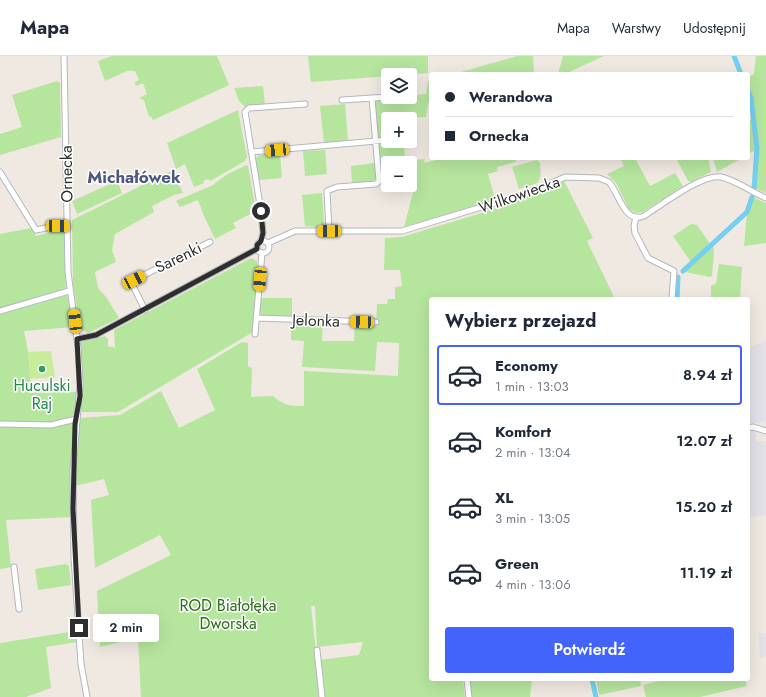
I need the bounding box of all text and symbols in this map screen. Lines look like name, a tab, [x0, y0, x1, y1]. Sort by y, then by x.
text: Mapa	[20, 14, 69, 41]
text: Mapa	[557, 18, 590, 38]
text: Warstwy	[612, 18, 661, 38]
text: Udostępnij	[683, 18, 746, 38]
map controls	[381, 68, 417, 192]
button: layers	[381, 68, 417, 104]
text: Werandowa	[469, 86, 553, 108]
button: +	[381, 112, 417, 148]
text: Ornecka	[469, 125, 529, 147]
car	[265, 143, 289, 157]
street label: Ornecka	[55, 145, 78, 203]
button: −	[381, 156, 417, 192]
district label: Michałówek	[87, 165, 181, 189]
street label: Wilkowiecka	[475, 170, 563, 219]
route start	[252, 202, 270, 220]
car	[46, 220, 70, 232]
car	[317, 225, 341, 237]
street label: Sarenki	[151, 236, 206, 279]
car	[253, 267, 267, 291]
car	[121, 269, 147, 291]
car	[68, 308, 82, 334]
street label: Jelonka	[290, 308, 340, 333]
text: Wybierz przejazd	[445, 308, 596, 334]
car	[350, 316, 374, 328]
text: Economy	[495, 355, 558, 377]
icon: car	[447, 357, 483, 393]
marker: Huculski Raj	[37, 364, 47, 374]
text: 8.94 zł	[683, 364, 732, 386]
place label: Huculski Raj	[13, 374, 71, 415]
text: 1 min · 13:03	[495, 377, 569, 396]
text: Komfort	[495, 421, 551, 443]
icon: car	[447, 423, 483, 459]
text: 12.07 zł	[676, 430, 732, 452]
text: 2 min · 13:04	[495, 443, 571, 462]
text: XL	[495, 487, 513, 509]
icon: car	[447, 489, 483, 525]
text: 15.20 zł	[676, 496, 732, 518]
text: 3 min · 13:05	[495, 509, 570, 528]
text: Green	[495, 553, 539, 575]
icon: car	[447, 555, 483, 591]
text: 11.19 zł	[680, 562, 732, 584]
text: 4 min · 13:06	[495, 575, 571, 594]
park label: ROD Białołęka Dworska	[179, 594, 277, 635]
callout: 2 min	[93, 614, 159, 642]
text: 2 min	[109, 618, 143, 637]
route end	[70, 619, 88, 637]
button: Potwierdź	[445, 627, 734, 673]

